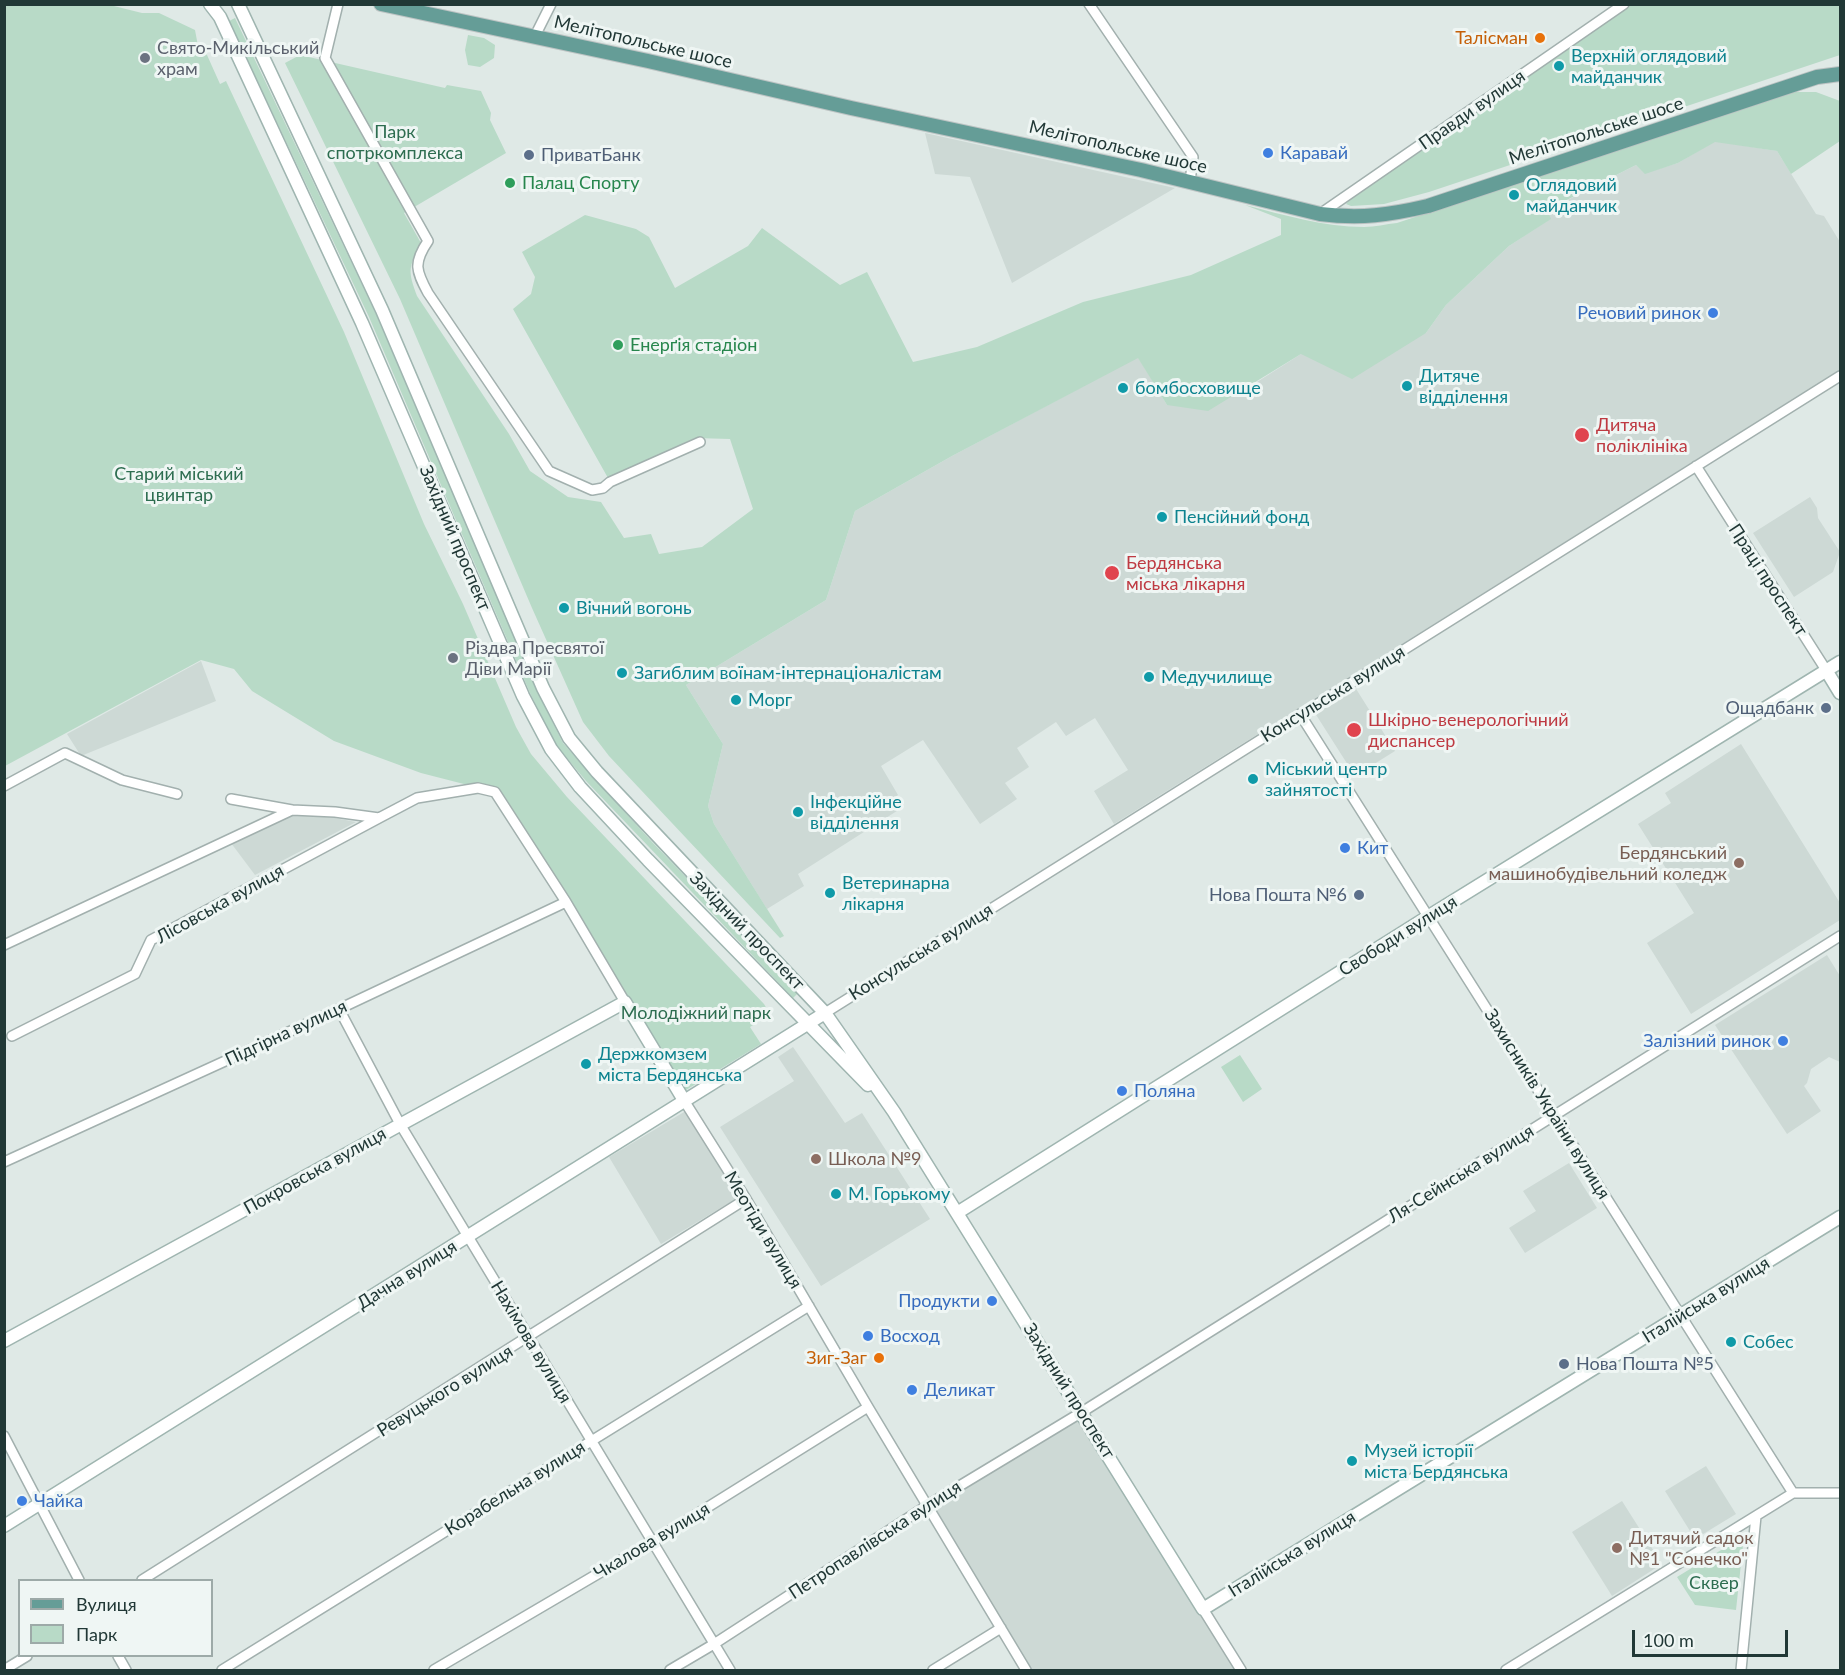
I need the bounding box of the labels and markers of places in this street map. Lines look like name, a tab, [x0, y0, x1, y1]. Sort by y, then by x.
place label: Талісман	[1455, 27, 1528, 49]
marker: Талісман	[1533, 31, 1547, 45]
place label: Свято-Микільський храм	[157, 37, 319, 80]
place label: Верхнiй оглядовий майданчик	[1571, 45, 1727, 88]
marker: Свято-Микільський храм	[138, 51, 152, 65]
marker: Верхнiй оглядовий майданчик	[1552, 59, 1566, 73]
place label: Каравай	[1280, 142, 1348, 164]
place label: ПриватБанк	[541, 144, 641, 166]
marker: Каравай	[1261, 146, 1275, 160]
marker: ПриватБанк	[522, 148, 536, 162]
place label: Палац Спорту	[522, 172, 639, 194]
place label: Оглядовий майданчик	[1526, 174, 1617, 216]
marker: Палац Спорту	[503, 176, 517, 190]
marker: Оглядовий майданчик	[1507, 188, 1521, 202]
place label: Речовий ринок	[1577, 302, 1701, 324]
marker: Речовий ринок	[1706, 306, 1720, 320]
place label: Енерґія стадіон	[630, 334, 757, 356]
marker: Енерґія стадіон	[611, 338, 625, 352]
place label: Дитяче відділення	[1419, 365, 1508, 407]
place label: бомбосховище	[1135, 377, 1261, 399]
marker: Дитяче відділення	[1400, 379, 1414, 393]
marker: бомбосховище	[1116, 381, 1130, 395]
place label: Дитяча поліклініка	[1596, 414, 1688, 456]
marker: Дитяча поліклініка	[1573, 426, 1591, 444]
place label: Пенсійний фонд	[1174, 506, 1309, 528]
marker: Пенсійний фонд	[1155, 510, 1169, 524]
place label: Бердянська міська лікарня	[1126, 552, 1245, 594]
marker: Бердянська міська лікарня	[1103, 564, 1121, 582]
place label: Вічний вогонь	[576, 597, 692, 619]
marker: Вічний вогонь	[557, 601, 571, 615]
place label: Різдва Пресвятої Діви Марії	[465, 637, 604, 680]
marker: Різдва Пресвятої Діви Марії	[446, 651, 460, 665]
place label: Загиблим воїнам-інтернаціоналістам	[634, 662, 942, 684]
marker: Загиблим воїнам-інтернаціоналістам	[615, 666, 629, 680]
place label: Медучилище	[1161, 666, 1272, 688]
marker: Медучилище	[1142, 670, 1156, 684]
place label: Морг	[748, 689, 792, 711]
marker: Морг	[729, 693, 743, 707]
place label: Ощадбанк	[1725, 697, 1814, 719]
marker: Ощадбанк	[1819, 701, 1833, 715]
place label: Шкірно-венерологічний диспансер	[1368, 709, 1569, 752]
marker: Шкірно-венерологічний диспансер	[1345, 721, 1363, 739]
place label: Міський центр зайнятості	[1265, 758, 1387, 800]
marker: Міський центр зайнятості	[1246, 772, 1260, 786]
place label: Інфекційне відділення	[810, 791, 902, 834]
marker: Інфекційне відділення	[791, 805, 805, 819]
place label: Кит	[1357, 837, 1388, 859]
marker: Кит	[1338, 841, 1352, 855]
place label: Бердянський машинобудівельний коледж	[1489, 842, 1727, 884]
marker: Бердянський машинобудівельний коледж	[1732, 856, 1746, 870]
place label: Ветеринарна лікарня	[842, 872, 950, 914]
place label: Нова Пошта №6	[1209, 884, 1347, 906]
marker: Ветеринарна лікарня	[823, 886, 837, 900]
marker: Нова Пошта №6	[1352, 888, 1366, 902]
place label: Залізний ринок	[1643, 1030, 1771, 1052]
marker: Залізний ринок	[1776, 1034, 1790, 1048]
place label: Держкомзем міста Бердянська	[598, 1043, 742, 1086]
marker: Держкомзем міста Бердянська	[579, 1057, 593, 1071]
place label: Поляна	[1134, 1080, 1195, 1102]
marker: Поляна	[1115, 1084, 1129, 1098]
place label: Школа №9	[828, 1148, 921, 1170]
marker: Школа №9	[809, 1152, 823, 1166]
place label: М. Горькому	[848, 1183, 950, 1205]
marker: М. Горькому	[829, 1187, 843, 1201]
place label: Продукти	[898, 1290, 980, 1312]
marker: Продукти	[985, 1294, 999, 1308]
place label: Восход	[880, 1325, 940, 1347]
marker: Восход	[861, 1329, 875, 1343]
place label: Собес	[1743, 1331, 1794, 1353]
marker: Собес	[1724, 1335, 1738, 1349]
place label: Зиг-Заг	[806, 1347, 867, 1369]
marker: Зиг-Заг	[872, 1351, 886, 1365]
place label: Нова Пошта №5	[1576, 1353, 1714, 1375]
marker: Нова Пошта №5	[1557, 1357, 1571, 1371]
place label: Деликат	[924, 1379, 995, 1401]
marker: Деликат	[905, 1383, 919, 1397]
place label: Музей історії міста Бердянська	[1364, 1440, 1508, 1482]
marker: Музей історії міста Бердянська	[1345, 1454, 1359, 1468]
place label: Чайка	[34, 1490, 83, 1512]
marker: Чайка	[15, 1494, 29, 1508]
place label: Дитячий садок №1 "Сонечко"	[1629, 1527, 1754, 1570]
marker: Дитячий садок №1 "Сонечко"	[1610, 1541, 1624, 1555]

